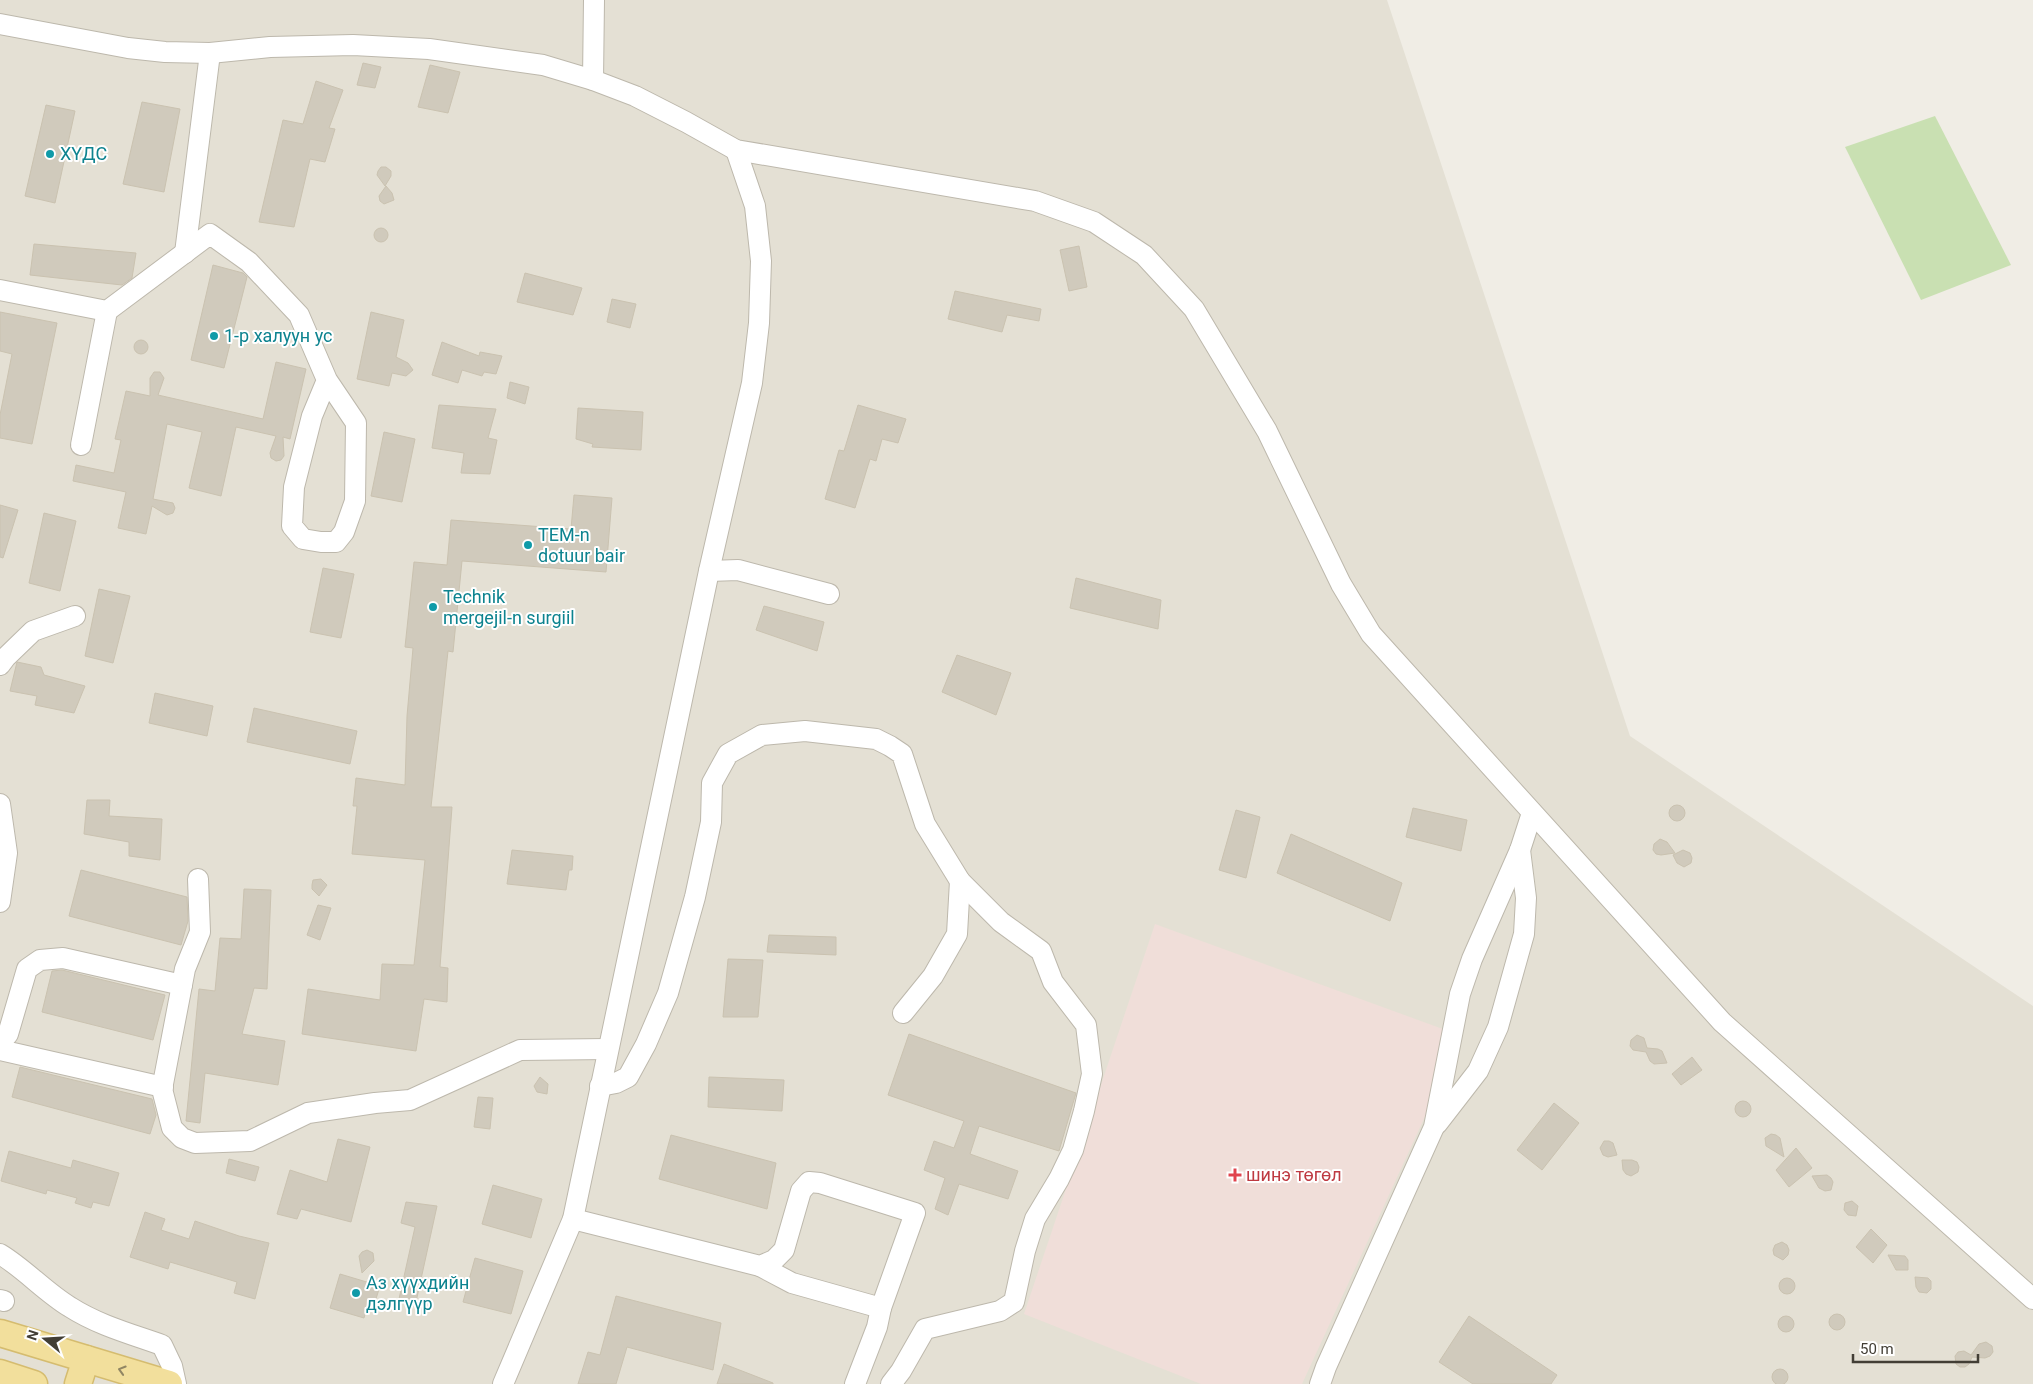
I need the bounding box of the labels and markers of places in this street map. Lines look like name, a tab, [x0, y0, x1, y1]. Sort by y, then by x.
place label: ХҮДС	[60, 143, 107, 164]
marker: ХҮДС	[44, 148, 56, 160]
place label: 1-р халуун ус	[224, 325, 333, 346]
marker: 1-р халуун ус	[208, 330, 220, 342]
place label: TEM-n dotuur bair	[538, 524, 625, 566]
marker: TEM-n dotuur bair	[522, 539, 534, 551]
place label: Technik mergejil-n surgiil	[443, 586, 575, 628]
marker: Technik mergejil-n surgiil	[427, 601, 439, 613]
place label: шинэ төгөл	[1246, 1164, 1342, 1185]
marker: шинэ төгөл	[1228, 1168, 1242, 1182]
place label: Аз хүүхдийн дэлгүүр	[366, 1272, 469, 1314]
marker: Аз хүүхдийн дэлгүүр	[350, 1287, 362, 1299]

